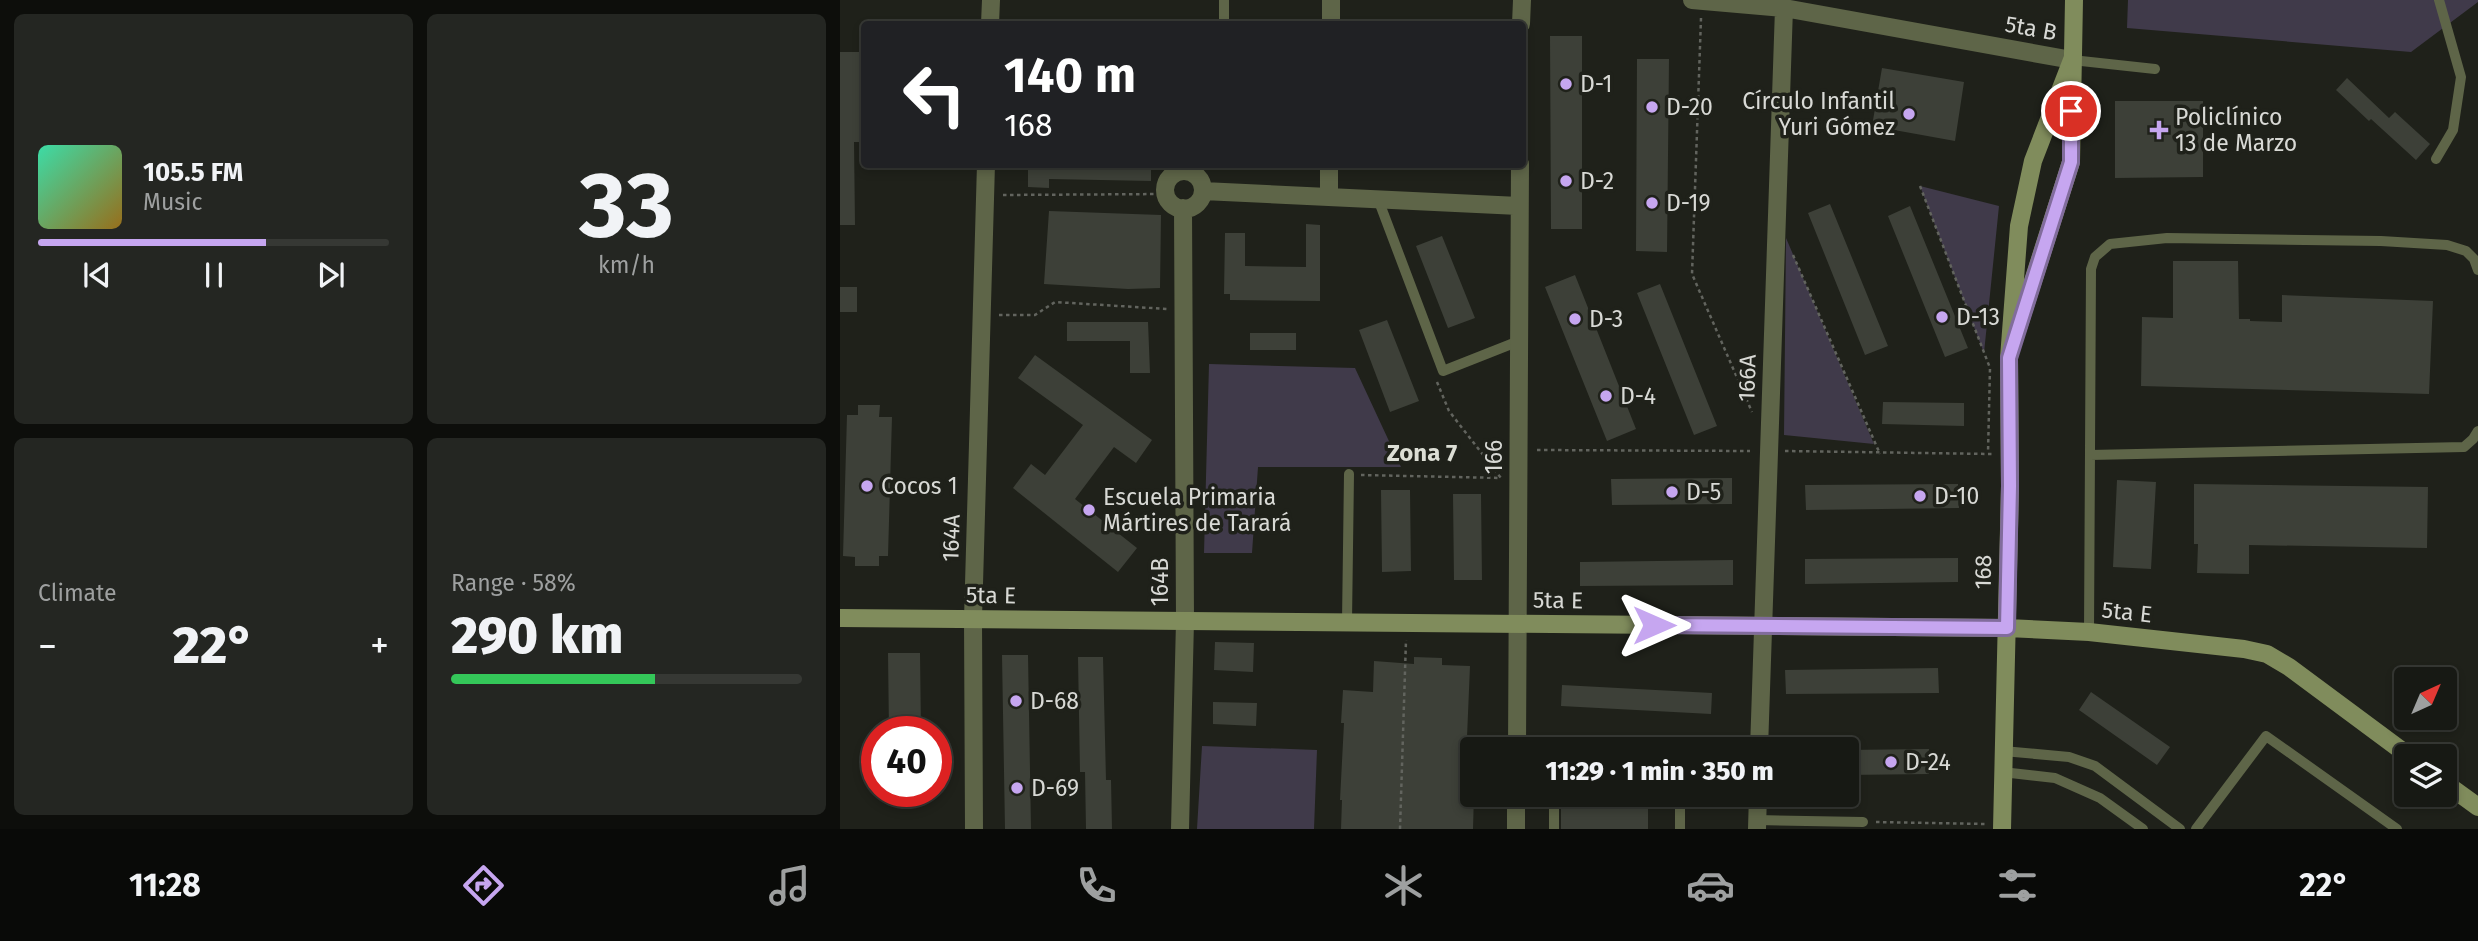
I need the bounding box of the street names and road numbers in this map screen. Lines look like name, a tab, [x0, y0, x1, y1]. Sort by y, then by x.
street label: 5ta B	[2003, 10, 2059, 46]
street label: 166A	[1732, 353, 1762, 402]
street label: 166	[1480, 440, 1508, 474]
street label: 164A	[936, 513, 966, 562]
street label: 168	[1969, 554, 1997, 590]
street label: 164B	[1146, 558, 1174, 606]
street label: 5ta E	[966, 581, 1016, 609]
street label: 5ta E	[1533, 586, 1583, 614]
street label: 5ta E	[2100, 595, 2154, 629]

